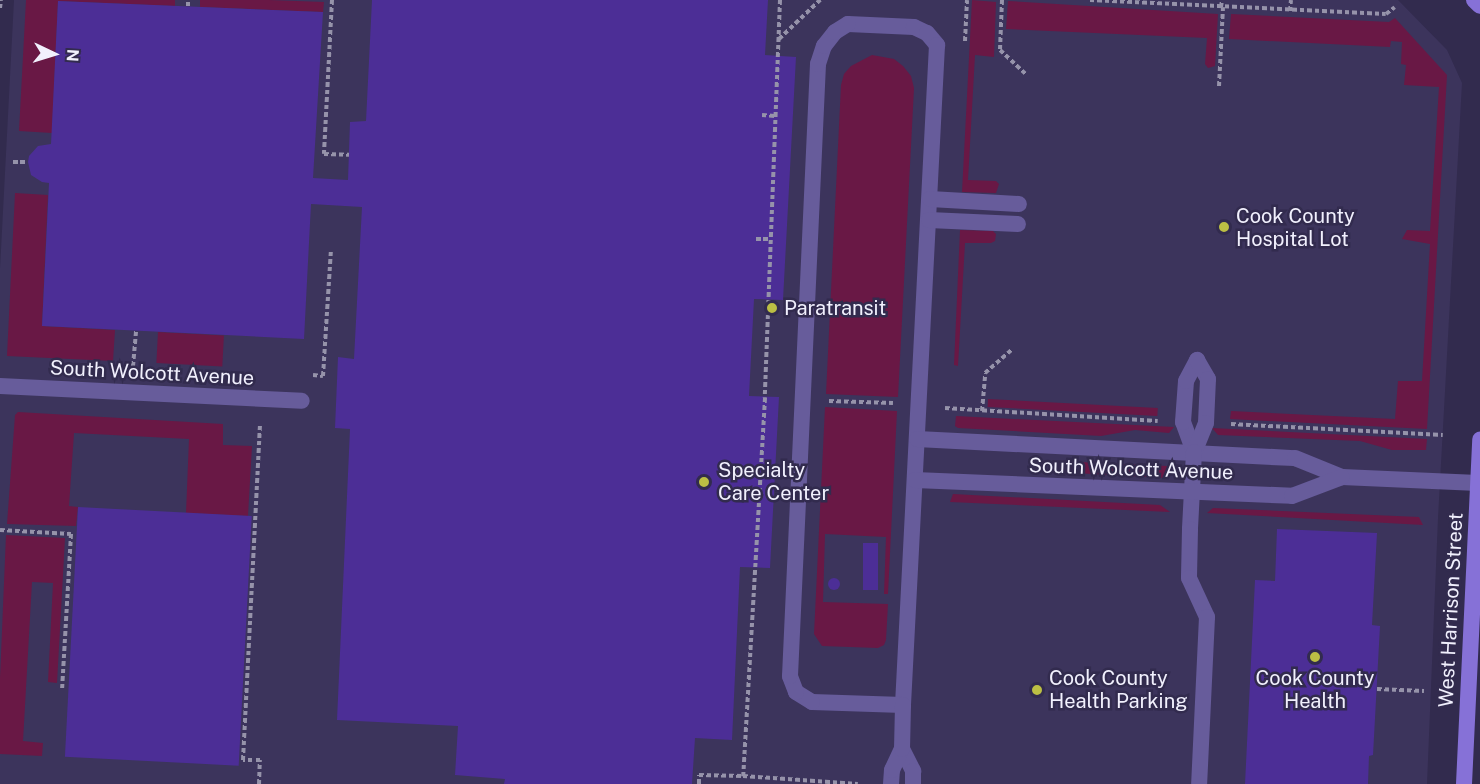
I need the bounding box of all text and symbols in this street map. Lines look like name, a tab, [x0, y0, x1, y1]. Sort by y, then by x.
north arrow	[24, 24, 84, 84]
text: N	[63, 48, 82, 62]
place label: Cook County Hospital Lot	[1236, 204, 1355, 251]
marker: Cook County Hospital Lot	[1217, 220, 1231, 234]
place label: Paratransit	[784, 296, 886, 320]
marker: Paratransit	[765, 301, 779, 315]
street label: South Wolcott Avenue	[49, 356, 255, 390]
street label: South Wolcott Avenue	[1028, 453, 1234, 485]
place label: Specialty Care Center	[718, 458, 829, 505]
marker: Specialty Care Center	[695, 473, 713, 491]
street label: West Harrison Street	[1434, 512, 1468, 708]
marker: Cook County Health	[1308, 650, 1322, 664]
place label: Cook County Health Parking	[1049, 666, 1188, 713]
place label: Cook County Health	[1256, 666, 1374, 713]
marker: Cook County Health Parking	[1030, 683, 1044, 697]

